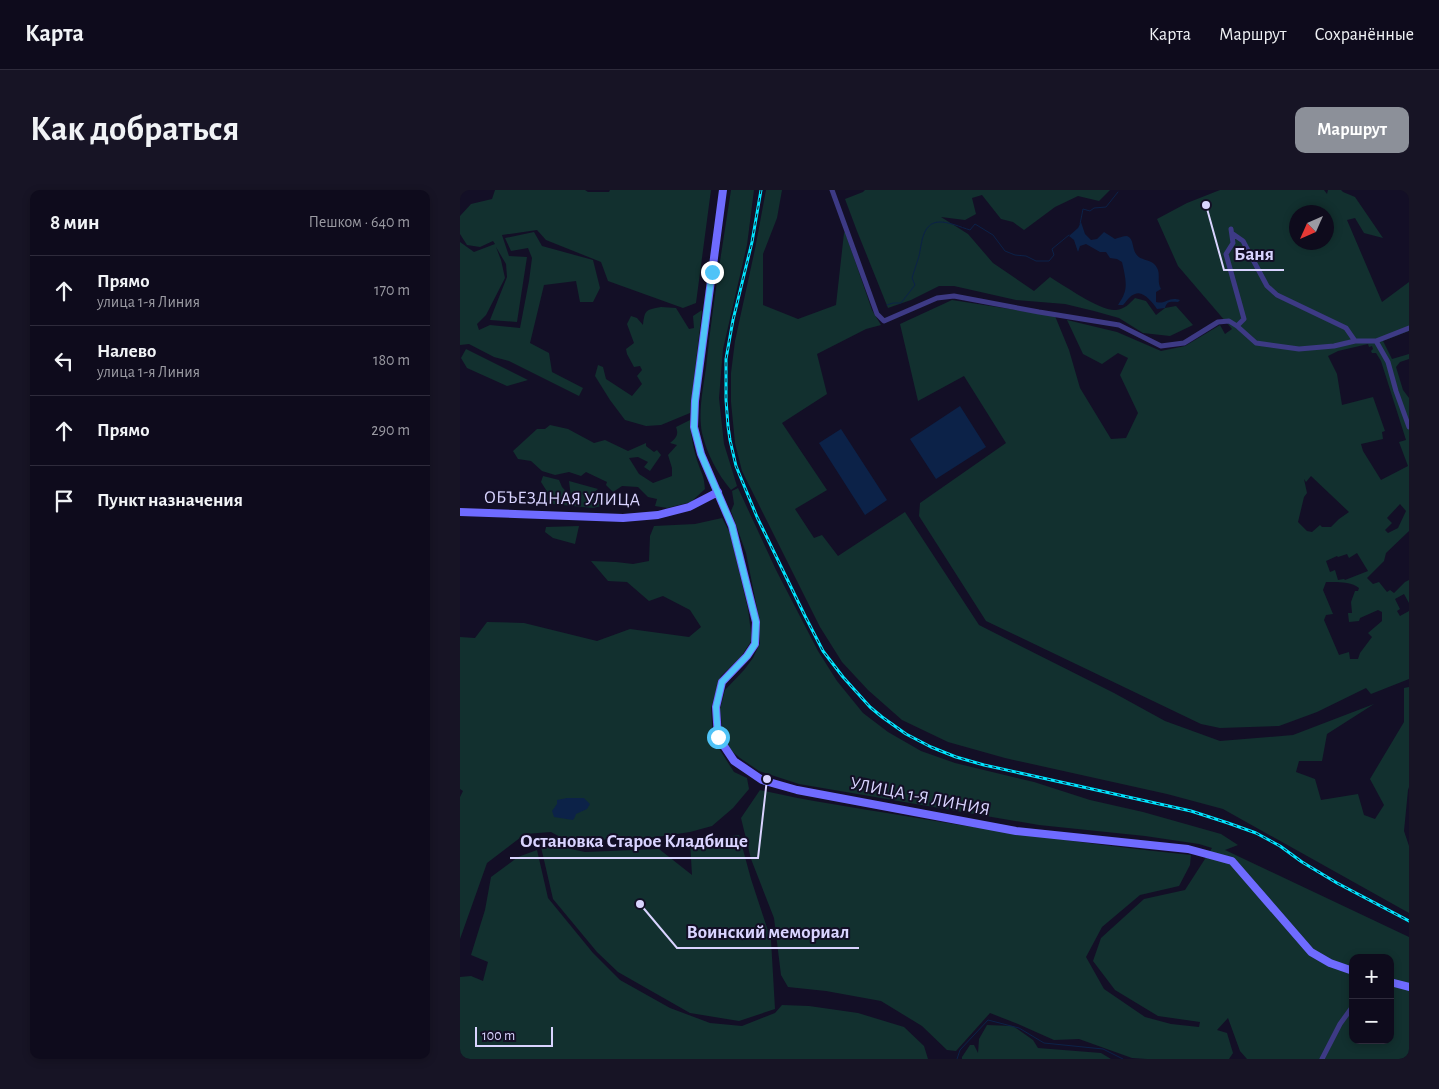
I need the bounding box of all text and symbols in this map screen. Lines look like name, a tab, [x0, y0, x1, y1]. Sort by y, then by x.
text: Карта	[25, 22, 84, 46]
text: Карта	[1149, 26, 1191, 44]
text: Маршрут	[1219, 26, 1287, 44]
text: Сохранённые	[1315, 26, 1414, 44]
button: Маршрут	[1295, 107, 1409, 153]
text: Как добраться	[30, 112, 239, 147]
north arrow	[1289, 205, 1334, 250]
text: 8 мин	[50, 212, 100, 233]
text: Пешком · 640 m	[309, 214, 410, 230]
callout: Баня	[1224, 236, 1284, 270]
text: Баня	[1234, 245, 1274, 264]
route end	[701, 261, 724, 284]
text: Прямо	[97, 272, 150, 291]
icon: ahead	[50, 277, 78, 305]
text: 170 m	[374, 282, 410, 298]
text: улица 1-я Линия	[97, 294, 200, 310]
text: Налево	[97, 342, 156, 361]
icon: left	[50, 347, 78, 375]
text: 180 m	[373, 352, 410, 368]
text: улица 1-я Линия	[97, 364, 200, 380]
icon: ahead	[50, 417, 78, 445]
text: Прямо	[97, 421, 150, 440]
text: 290 m	[371, 422, 410, 438]
icon: arrive	[50, 487, 78, 515]
street label: ОБЪЕЗДНАЯ УЛИЦА	[484, 489, 641, 509]
text: Пункт назначения	[97, 491, 243, 510]
route start	[707, 726, 730, 749]
street label: УЛИЦА 1-Я ЛИНИЯ	[848, 775, 992, 819]
callout: Остановка Старое Кладбище	[510, 824, 758, 858]
text: Остановка Старое Кладбище	[520, 832, 748, 851]
callout: Воинский мемориал	[677, 914, 859, 948]
text: Воинский мемориал	[687, 923, 849, 942]
map controls	[1349, 954, 1394, 1044]
button: +	[1349, 954, 1394, 999]
button: −	[1349, 999, 1394, 1044]
scale bar	[475, 1024, 552, 1047]
text: 100 m	[482, 1029, 515, 1043]

